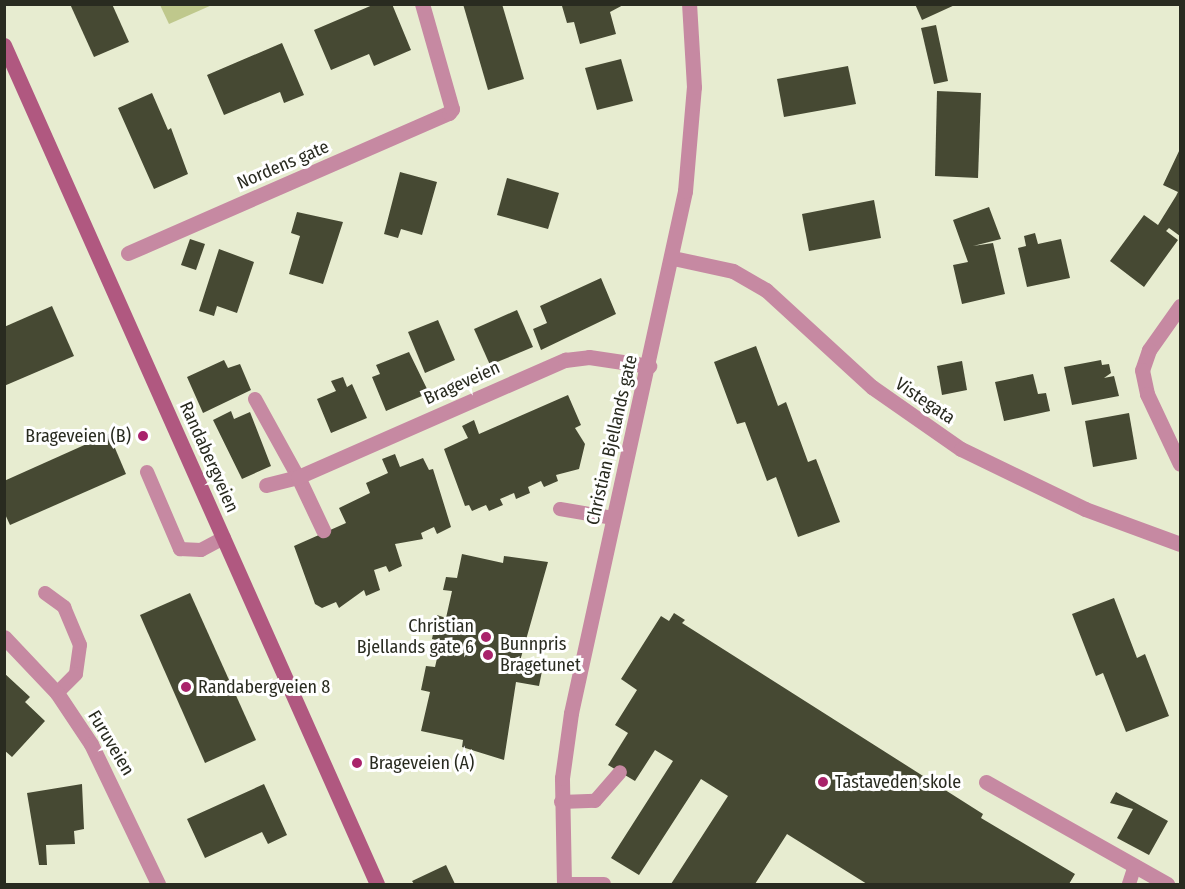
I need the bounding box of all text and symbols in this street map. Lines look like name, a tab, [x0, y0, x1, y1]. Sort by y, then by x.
street label: Nordens gate	[234, 136, 332, 194]
street label: Christian Bjellands gate	[582, 353, 642, 527]
street label: Brageveien	[421, 357, 503, 409]
street label: Vistegata	[891, 373, 959, 429]
street label: Randabergveien	[175, 398, 243, 516]
place label: Brageveien (B)	[25, 425, 131, 447]
marker: Brageveien (B)	[136, 429, 150, 443]
place label: Christian Bjellands gate 6	[357, 616, 474, 658]
marker: Christian Bjellands gate 6	[479, 630, 493, 644]
place label: Bunnpris Bragetunet	[500, 634, 581, 676]
marker: Bunnpris Bragetunet	[481, 648, 495, 662]
place label: Randabergveien 8	[198, 676, 330, 698]
marker: Randabergveien 8	[179, 680, 193, 694]
street label: Furuveien	[83, 707, 139, 779]
place label: Brageveien (A)	[369, 752, 474, 774]
marker: Brageveien (A)	[350, 756, 364, 770]
place label: Tastaveden skole	[835, 771, 961, 793]
marker: Tastaveden skole	[816, 775, 830, 789]

